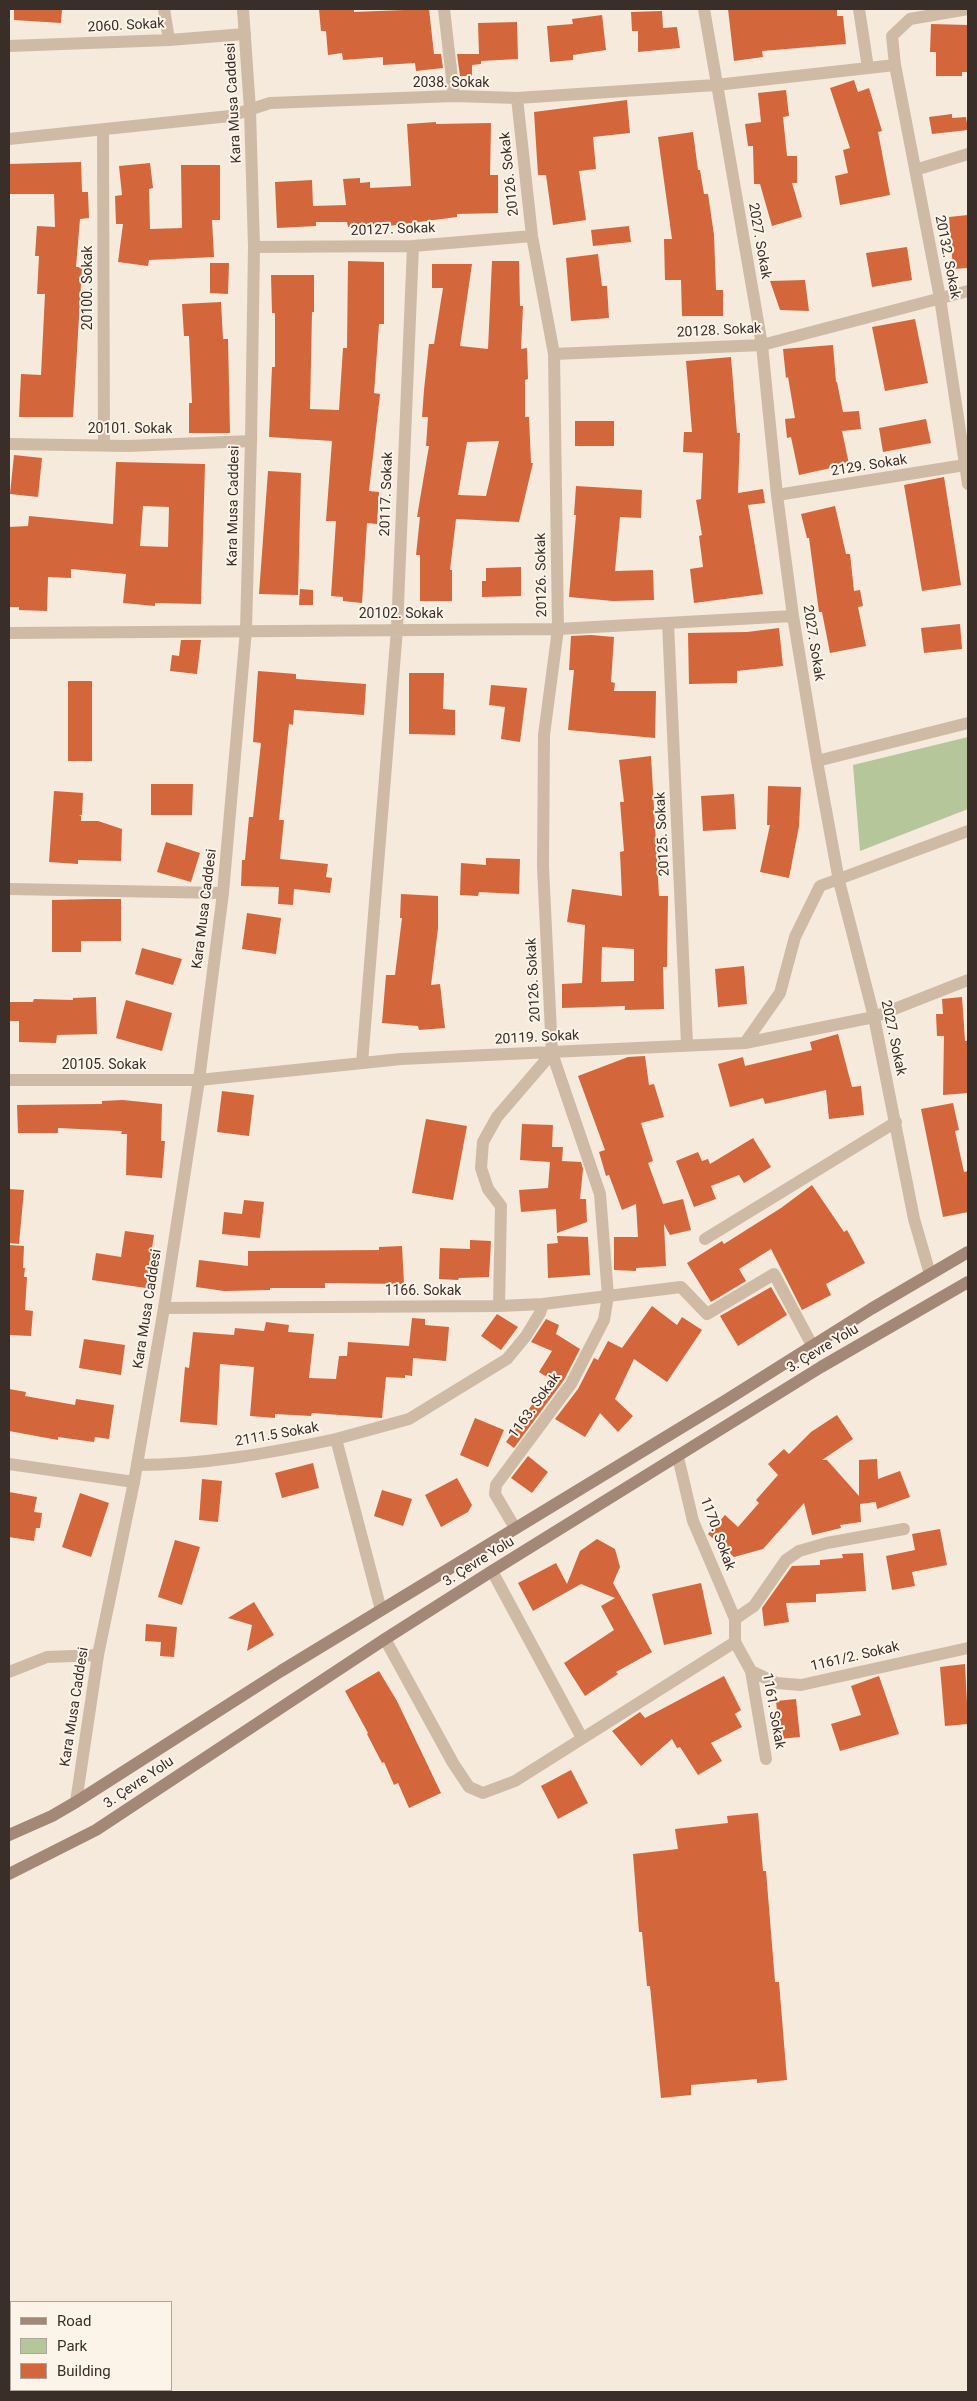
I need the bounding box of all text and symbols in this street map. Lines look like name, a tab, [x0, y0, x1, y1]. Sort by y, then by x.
street label: 2060. Sokak	[87, 16, 165, 36]
street label: Kara Musa Caddesi	[222, 42, 246, 164]
street label: 2038. Sokak	[413, 75, 489, 91]
street label: 20126. Sokak	[497, 131, 523, 217]
street label: 2027. Sokak	[744, 202, 774, 280]
street label: 20132. Sokak	[931, 214, 963, 300]
street label: 20127. Sokak	[350, 220, 436, 240]
street label: 20100. Sokak	[80, 246, 96, 330]
street label: 20128. Sokak	[676, 320, 762, 342]
street label: 20101. Sokak	[88, 421, 172, 437]
street label: Kara Musa Caddesi	[225, 445, 243, 567]
street label: 20117. Sokak	[377, 451, 397, 537]
street label: 2129. Sokak	[830, 452, 908, 480]
street label: 20126. Sokak	[533, 533, 551, 617]
street label: 2027. Sokak	[799, 604, 827, 682]
street label: 20102. Sokak	[359, 606, 443, 622]
street label: 20125. Sokak	[652, 791, 674, 877]
street label: Kara Musa Caddesi	[189, 848, 221, 970]
street label: 20126. Sokak	[523, 937, 545, 1023]
street label: 2027. Sokak	[877, 999, 909, 1077]
street label: 20119. Sokak	[494, 1027, 580, 1049]
street label: 20105. Sokak	[62, 1057, 146, 1073]
street label: Kara Musa Caddesi	[130, 1248, 166, 1370]
street label: 1166. Sokak	[385, 1283, 461, 1299]
street label: 3. Çevre Yolu	[784, 1321, 862, 1377]
street label: 1163. Sokak	[506, 1370, 564, 1442]
street label: 2111.5 Sokak	[234, 1419, 320, 1451]
street label: 1170. Sokak	[696, 1495, 738, 1573]
street label: 3. Çevre Yolu	[440, 1533, 518, 1591]
street label: 1161/2. Sokak	[809, 1639, 901, 1675]
street label: Kara Musa Caddesi	[57, 1646, 93, 1768]
street label: 1161. Sokak	[758, 1672, 788, 1750]
street label: 3. Çevre Yolu	[101, 1753, 177, 1813]
legend	[10, 2301, 172, 2391]
text: Road	[57, 2312, 91, 2330]
text: Park	[57, 2337, 87, 2355]
text: Building	[57, 2362, 111, 2380]

